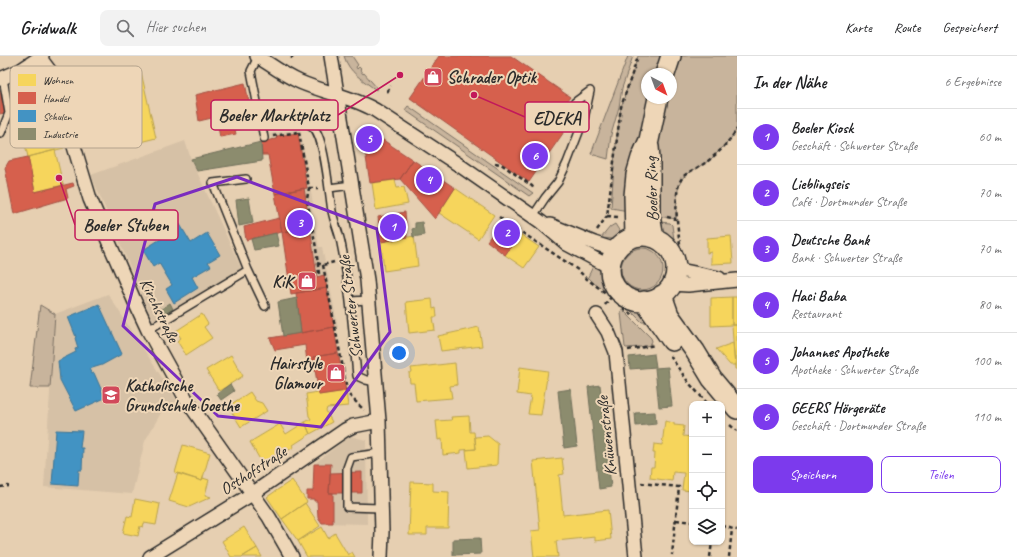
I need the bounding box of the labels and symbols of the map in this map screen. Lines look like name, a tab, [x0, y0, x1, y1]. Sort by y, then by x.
legend	[10, 66, 142, 148]
shop icon: Schrader Optik	[422, 66, 444, 88]
place label: Schrader Optik	[447, 67, 538, 88]
north arrow	[641, 68, 677, 104]
text: Wohnen	[43, 73, 74, 87]
text: Handel	[43, 91, 71, 105]
callout: Boeler Marktplatz	[211, 100, 338, 130]
callout: EDEKA	[525, 102, 589, 132]
text: Boeler Marktplatz	[218, 104, 331, 126]
text: EDEKA	[533, 107, 582, 129]
text: Schulen	[43, 109, 73, 123]
pin: 5	[356, 124, 382, 154]
text: Industrie	[43, 127, 79, 141]
pin: 6	[522, 141, 548, 171]
street label: Boeler Ring	[640, 155, 663, 222]
pin: 4	[416, 165, 442, 195]
pin: 3	[287, 208, 313, 238]
callout: Boeler Stuben	[75, 210, 178, 240]
pin: 1	[380, 212, 406, 242]
text: Boeler Stuben	[83, 214, 170, 236]
pin: 2	[494, 218, 520, 248]
street label: Schwerter Straße	[334, 253, 367, 359]
shop icon: KiK	[296, 270, 318, 292]
place label: KiK	[272, 271, 295, 292]
street label: Kirchstraße	[135, 275, 185, 347]
your location	[389, 343, 409, 363]
place label: Hairstyle Glamour	[269, 353, 324, 394]
shop icon: Hairstyle Glamour	[325, 362, 347, 384]
place label: Katholische Grundschule Goethe	[125, 375, 240, 416]
school or university icon: Katholische Grundschule Goethe	[100, 384, 122, 406]
street label: Knüwenstraße	[592, 393, 621, 477]
street label: Osthofstraße	[216, 440, 292, 500]

